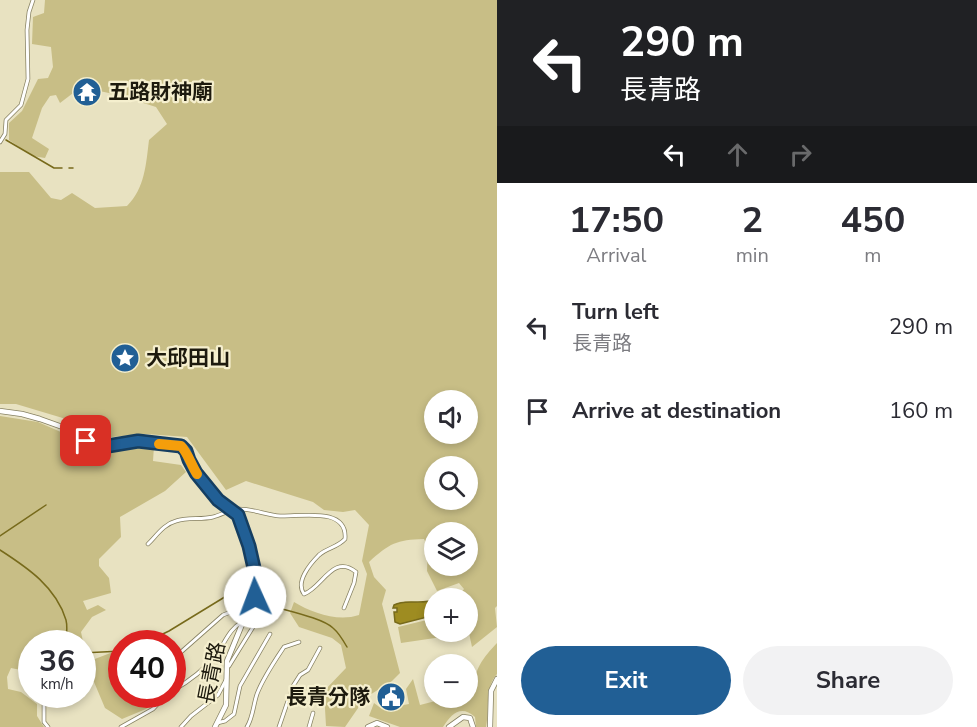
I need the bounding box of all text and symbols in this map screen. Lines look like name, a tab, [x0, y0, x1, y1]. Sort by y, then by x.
text: 290 m	[620, 14, 744, 71]
icon: left	[521, 24, 599, 102]
text: 長青路	[620, 72, 701, 109]
temple icon: 五路財神廟	[71, 76, 103, 108]
place label: 五路財神廟	[108, 78, 213, 106]
icon: left	[658, 138, 691, 171]
icon: ahead	[721, 138, 754, 171]
icon: right	[784, 138, 817, 171]
text: 17:50	[569, 196, 664, 245]
text: 2	[741, 196, 763, 245]
text: 450	[840, 196, 905, 245]
text: Arrival	[586, 242, 646, 269]
text: min	[736, 242, 769, 269]
text: m	[864, 242, 881, 269]
text: Turn left	[572, 297, 659, 327]
icon: left	[521, 311, 554, 344]
text: 290 m	[889, 312, 953, 342]
text: 長青路	[572, 330, 632, 357]
place icon: 大邱田山	[109, 342, 141, 374]
place label: 大邱田山	[146, 344, 230, 372]
map controls	[424, 390, 478, 708]
button: sound	[424, 390, 478, 444]
icon: arrive	[521, 395, 554, 428]
text: Arrive at destination	[572, 396, 781, 426]
text: 160 m	[889, 396, 953, 426]
pin	[60, 415, 111, 466]
icon: arrive	[69, 424, 102, 457]
button: search	[424, 456, 478, 510]
button: layers	[424, 522, 478, 576]
position arrow	[223, 565, 287, 629]
button: +	[424, 588, 478, 642]
speed limit sign: 40	[108, 630, 186, 708]
street label: 長青路	[192, 639, 232, 707]
text: 36	[39, 641, 75, 682]
button: Exit	[521, 646, 731, 715]
button: Share	[743, 646, 953, 715]
button: −	[424, 654, 478, 708]
text: km/h	[40, 674, 74, 694]
public building icon: 長青分隊	[375, 681, 407, 713]
place label: 長青分隊	[286, 683, 371, 711]

